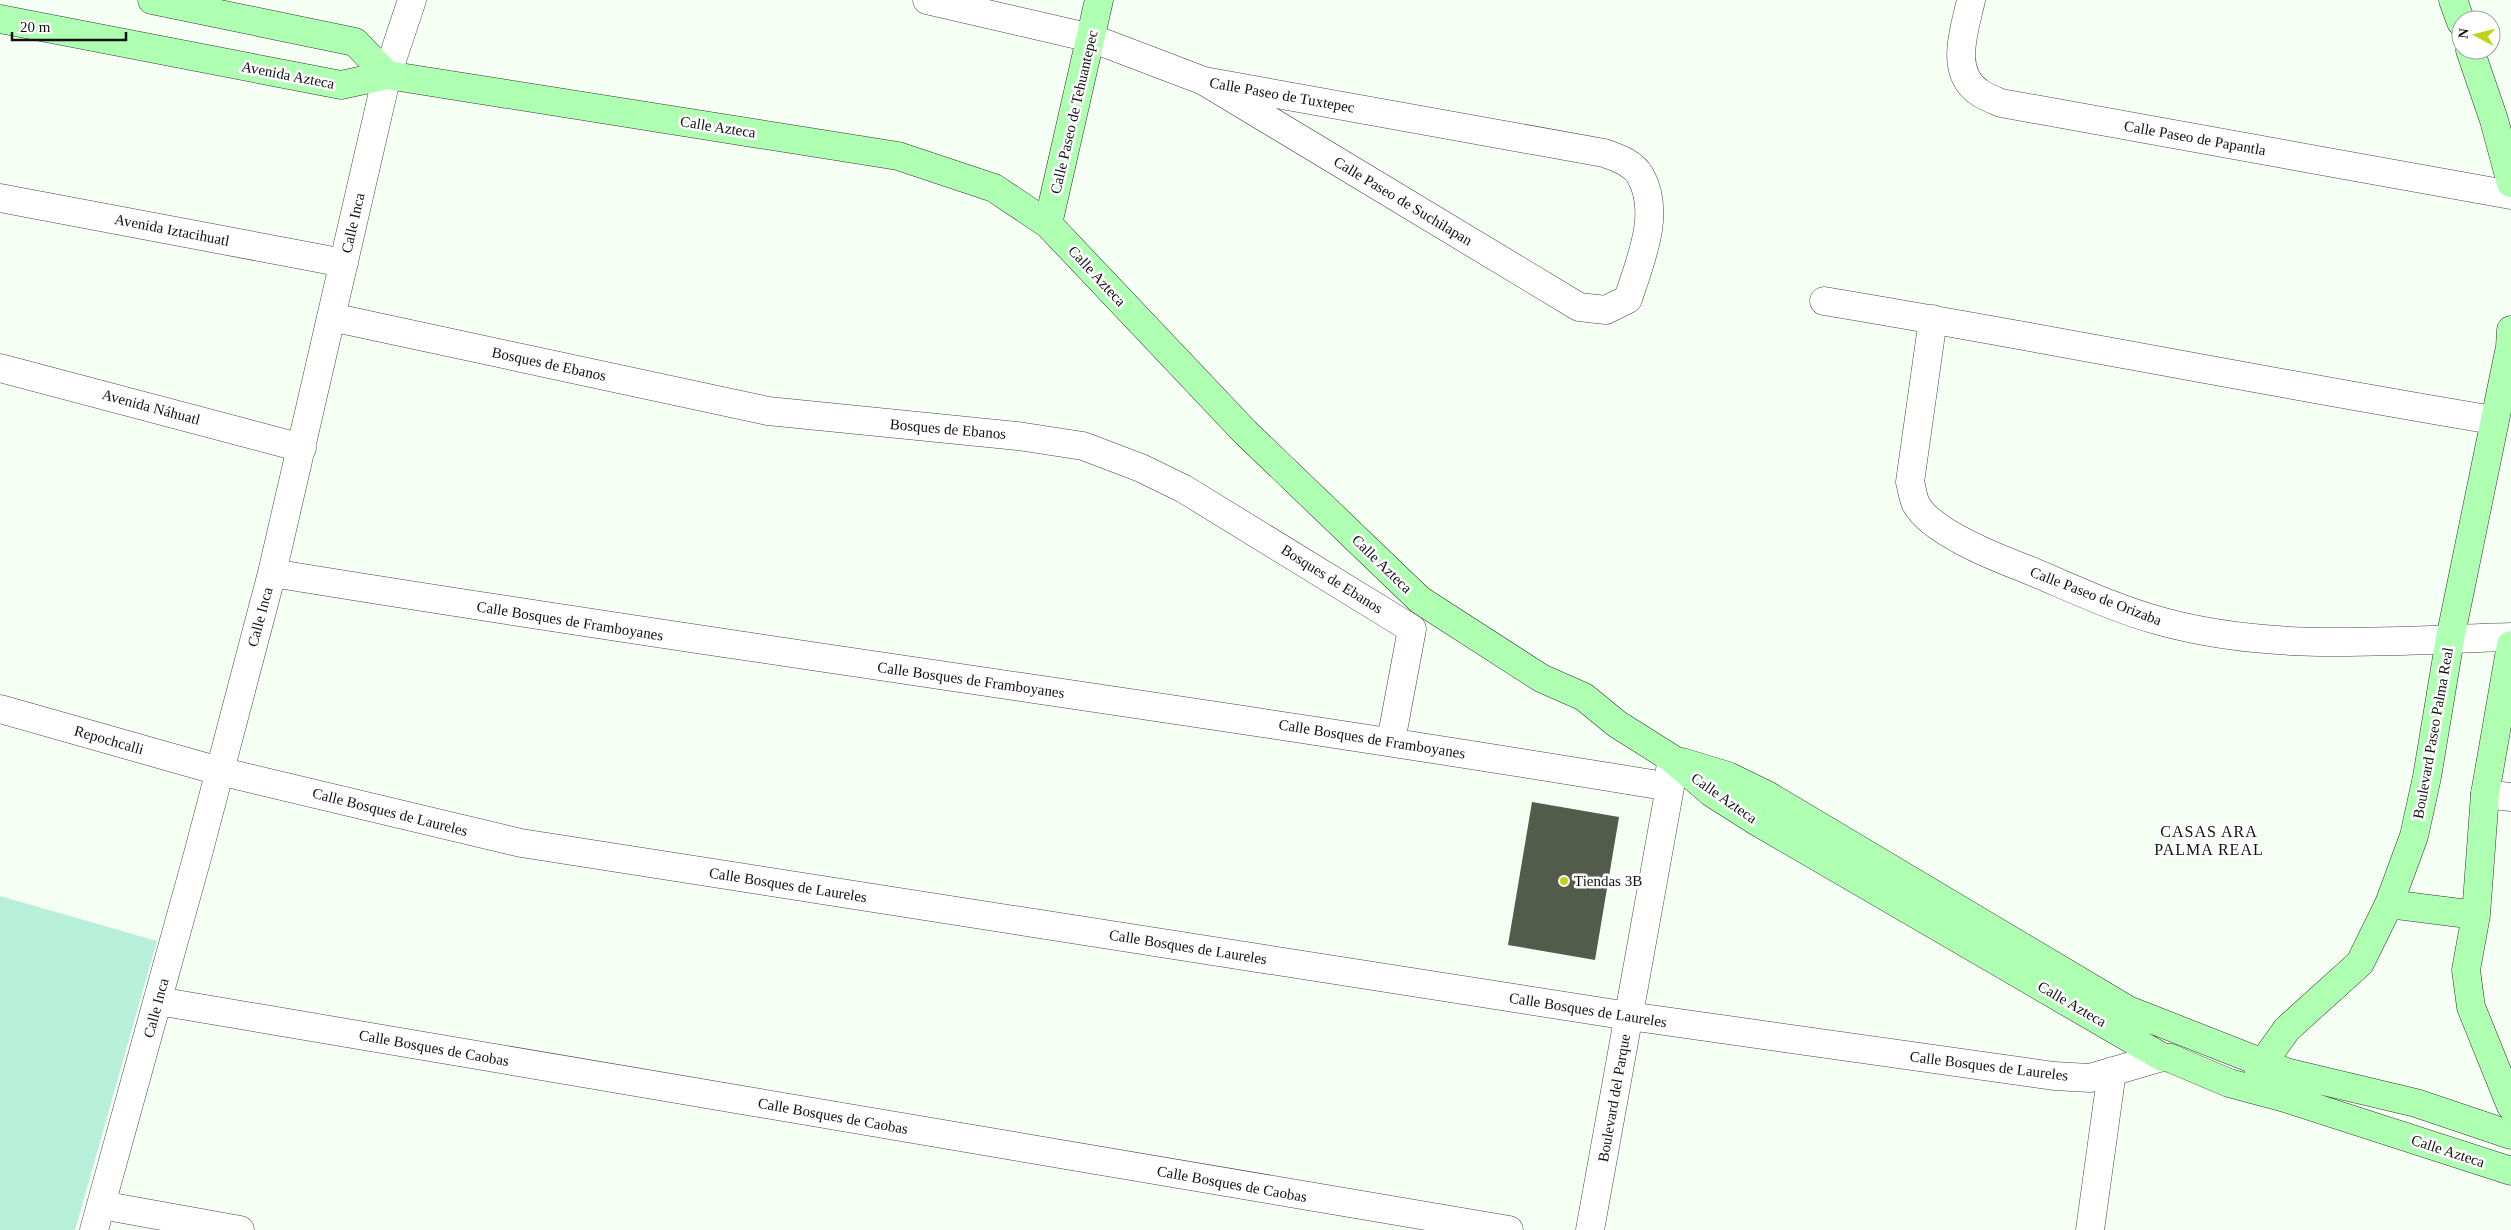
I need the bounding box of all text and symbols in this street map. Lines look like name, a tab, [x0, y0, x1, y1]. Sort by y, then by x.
scale bar	[12, 10, 126, 42]
north arrow	[2451, 10, 2501, 60]
text: 20 m	[20, 19, 51, 35]
street label: Calle Paseo de Tehuantepec	[1047, 28, 1101, 195]
text: N	[2456, 28, 2472, 39]
street label: Avenida Azteca	[240, 58, 336, 92]
street label: Calle Paseo de Tuxtepec	[1208, 74, 1356, 116]
street label: Calle Azteca	[679, 113, 757, 141]
street label: Calle Paseo de Papantla	[2123, 118, 2267, 158]
street label: Calle Paseo de Suchilapan	[1331, 153, 1476, 249]
street label: Calle Inca	[338, 191, 368, 255]
street label: Avenida Iztacihuatl	[113, 211, 231, 249]
street label: Calle Azteca	[1065, 243, 1129, 310]
street label: Bosques de Ebanos	[490, 344, 608, 384]
street label: Avenida Náhuatl	[100, 386, 202, 428]
street label: Bosques de Ebanos	[889, 416, 1007, 442]
street label: Calle Azteca	[1349, 532, 1415, 596]
street label: Bosques de Ebanos	[1278, 541, 1386, 617]
street label: Calle Paseo de Orizaba	[2028, 564, 2164, 629]
street label: Calle Inca	[244, 585, 276, 649]
street label: Calle Bosques de Framboyanes	[476, 598, 665, 644]
street label: Boulevard Paseo Palma Real	[2410, 646, 2456, 820]
street label: Calle Bosques de Framboyanes	[876, 659, 1066, 701]
street label: Calle Bosques de Framboyanes	[1278, 716, 1467, 762]
street label: Repochcalli	[72, 722, 146, 758]
street label: Calle Azteca	[1688, 770, 1760, 827]
street label: Calle Bosques de Laureles	[311, 785, 469, 839]
district label: CASAS ARA PALMA REAL	[2154, 823, 2264, 858]
street label: Calle Bosques de Laureles	[708, 865, 868, 905]
place label: Tiendas 3B	[1574, 873, 1642, 889]
marker: Tiendas 3B	[1558, 875, 1570, 887]
street label: Calle Bosques de Laureles	[1108, 927, 1268, 967]
street label: Calle Inca	[140, 976, 172, 1040]
street label: Calle Azteca	[2035, 978, 2109, 1030]
street label: Calle Bosques de Laureles	[1508, 990, 1668, 1030]
street label: Calle Bosques de Caobas	[358, 1027, 510, 1069]
street label: Boulevard del Parque	[1595, 1032, 1633, 1163]
street label: Calle Bosques de Laureles	[1909, 1048, 2069, 1084]
street label: Calle Bosques de Caobas	[757, 1095, 909, 1137]
street label: Calle Azteca	[2409, 1132, 2487, 1170]
street label: Calle Bosques de Caobas	[1156, 1163, 1308, 1205]

